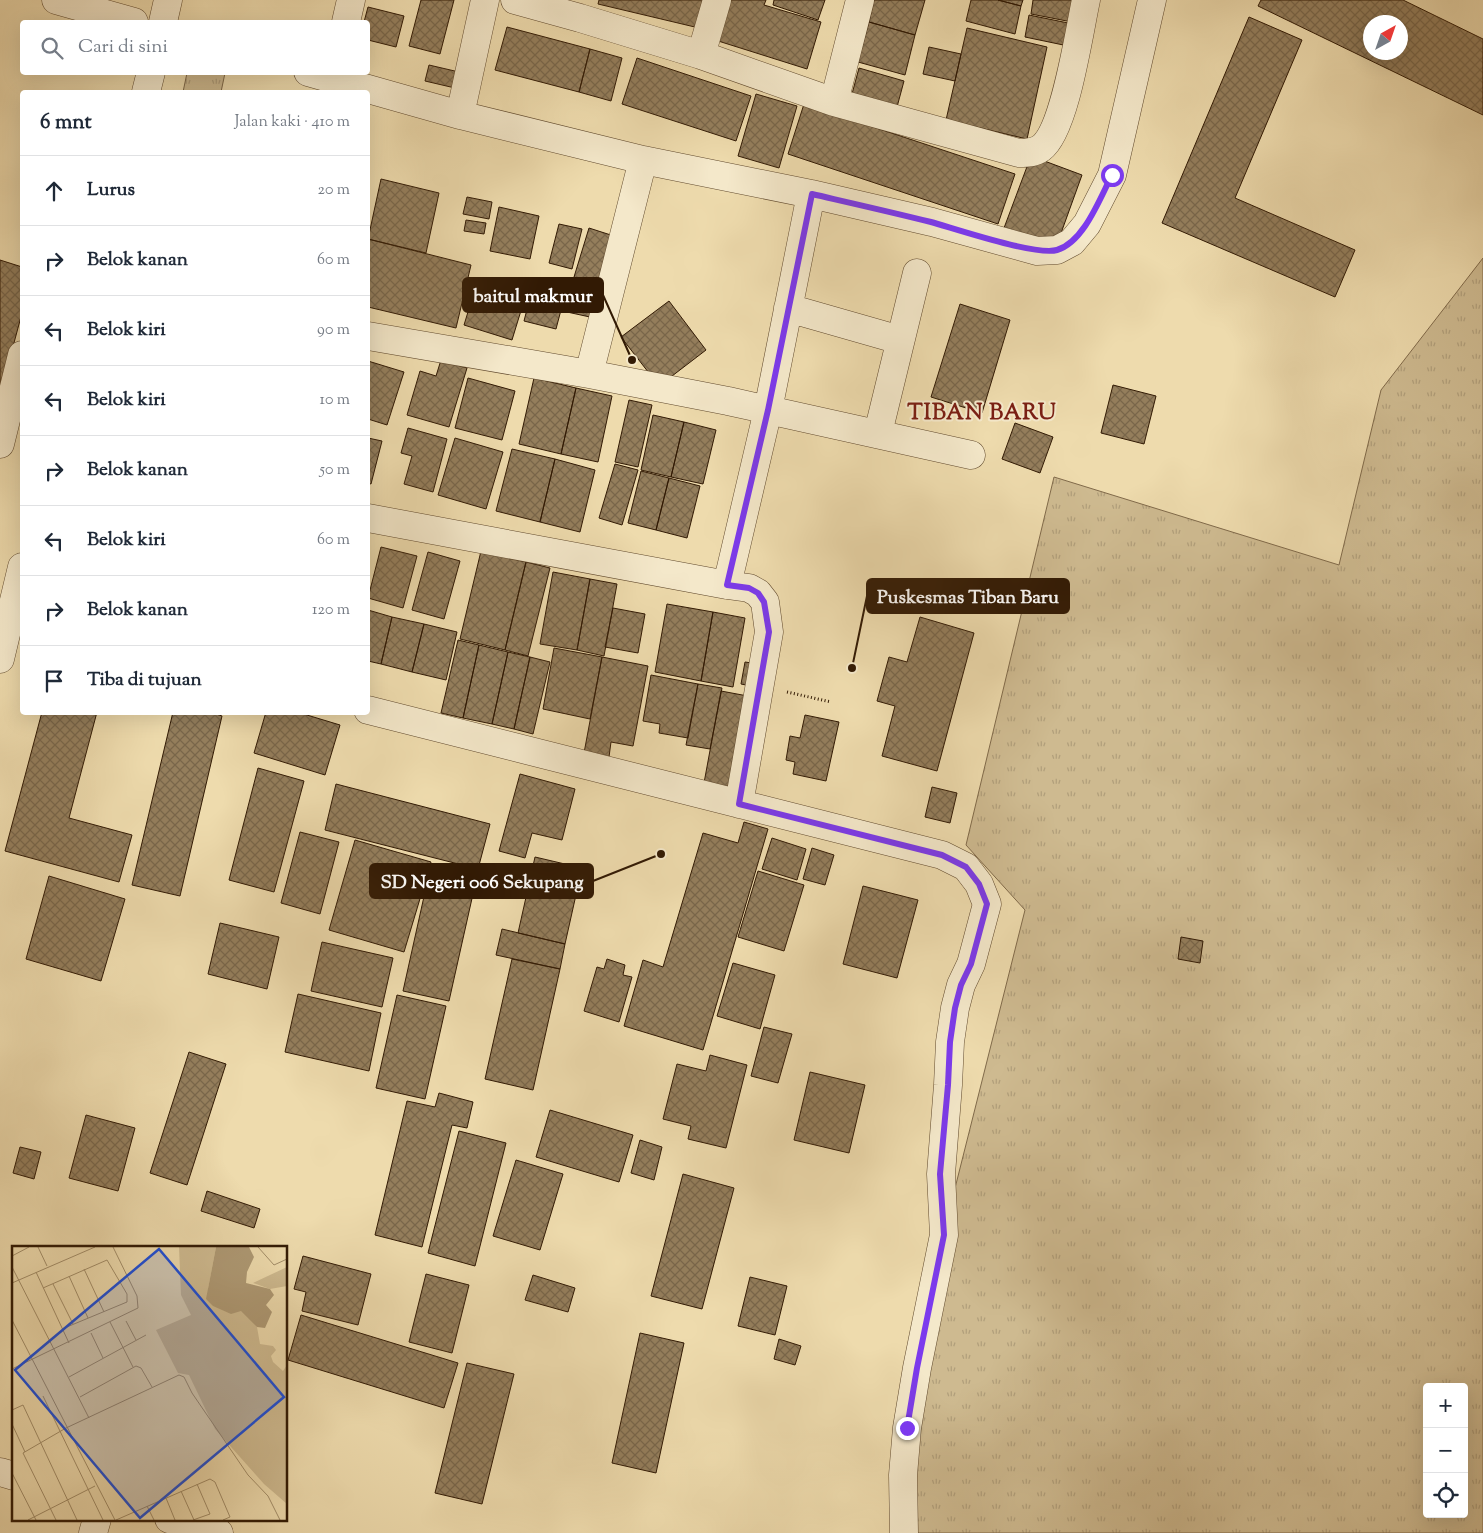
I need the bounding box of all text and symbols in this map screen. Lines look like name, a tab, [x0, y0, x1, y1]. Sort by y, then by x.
north arrow	[1363, 15, 1408, 60]
search box	[20, 20, 370, 75]
icon: search	[38, 34, 66, 62]
text: Cari di sini	[78, 34, 168, 61]
text: 6 mnt	[40, 108, 92, 138]
text: Jalan kaki · 410 m	[235, 111, 350, 134]
route start	[1101, 164, 1124, 187]
icon: ahead	[40, 177, 68, 205]
text: Lurus	[87, 177, 135, 204]
text: 20 m	[317, 179, 350, 202]
icon: right	[40, 247, 68, 275]
text: Belok kanan	[87, 247, 188, 274]
text: 60 m	[317, 249, 350, 272]
callout: baitul makmur	[463, 278, 603, 312]
text: baitul makmur	[472, 284, 594, 311]
icon: left	[40, 317, 68, 345]
text: Belok kiri	[87, 317, 166, 344]
text: 90 m	[317, 319, 350, 342]
icon: left	[40, 387, 68, 415]
text: Belok kiri	[87, 387, 166, 414]
text: 10 m	[320, 389, 350, 412]
district label: TIBAN BARU	[907, 398, 1057, 430]
icon: right	[40, 457, 68, 485]
text: Belok kanan	[87, 457, 188, 484]
text: 50 m	[319, 459, 350, 482]
icon: left	[40, 527, 68, 555]
text: Belok kiri	[87, 527, 166, 554]
text: 60 m	[317, 529, 350, 552]
callout: Puskesmas Tiban Baru	[867, 579, 1069, 613]
text: Puskesmas Tiban Baru	[877, 585, 1059, 612]
icon: right	[40, 597, 68, 625]
text: Belok kanan	[87, 597, 188, 624]
text: 120 m	[312, 599, 350, 622]
icon: arrive	[40, 667, 68, 695]
text: Tiba di tujuan	[87, 667, 202, 694]
callout: SD Negeri 006 Sekupang	[370, 864, 593, 898]
text: SD Negeri 006 Sekupang	[381, 870, 584, 897]
inset map	[12, 1246, 288, 1520]
map controls	[1423, 1383, 1468, 1518]
button: +	[1423, 1383, 1468, 1428]
route end	[896, 1417, 919, 1440]
button: −	[1423, 1428, 1468, 1473]
button: locate	[1423, 1473, 1468, 1518]

